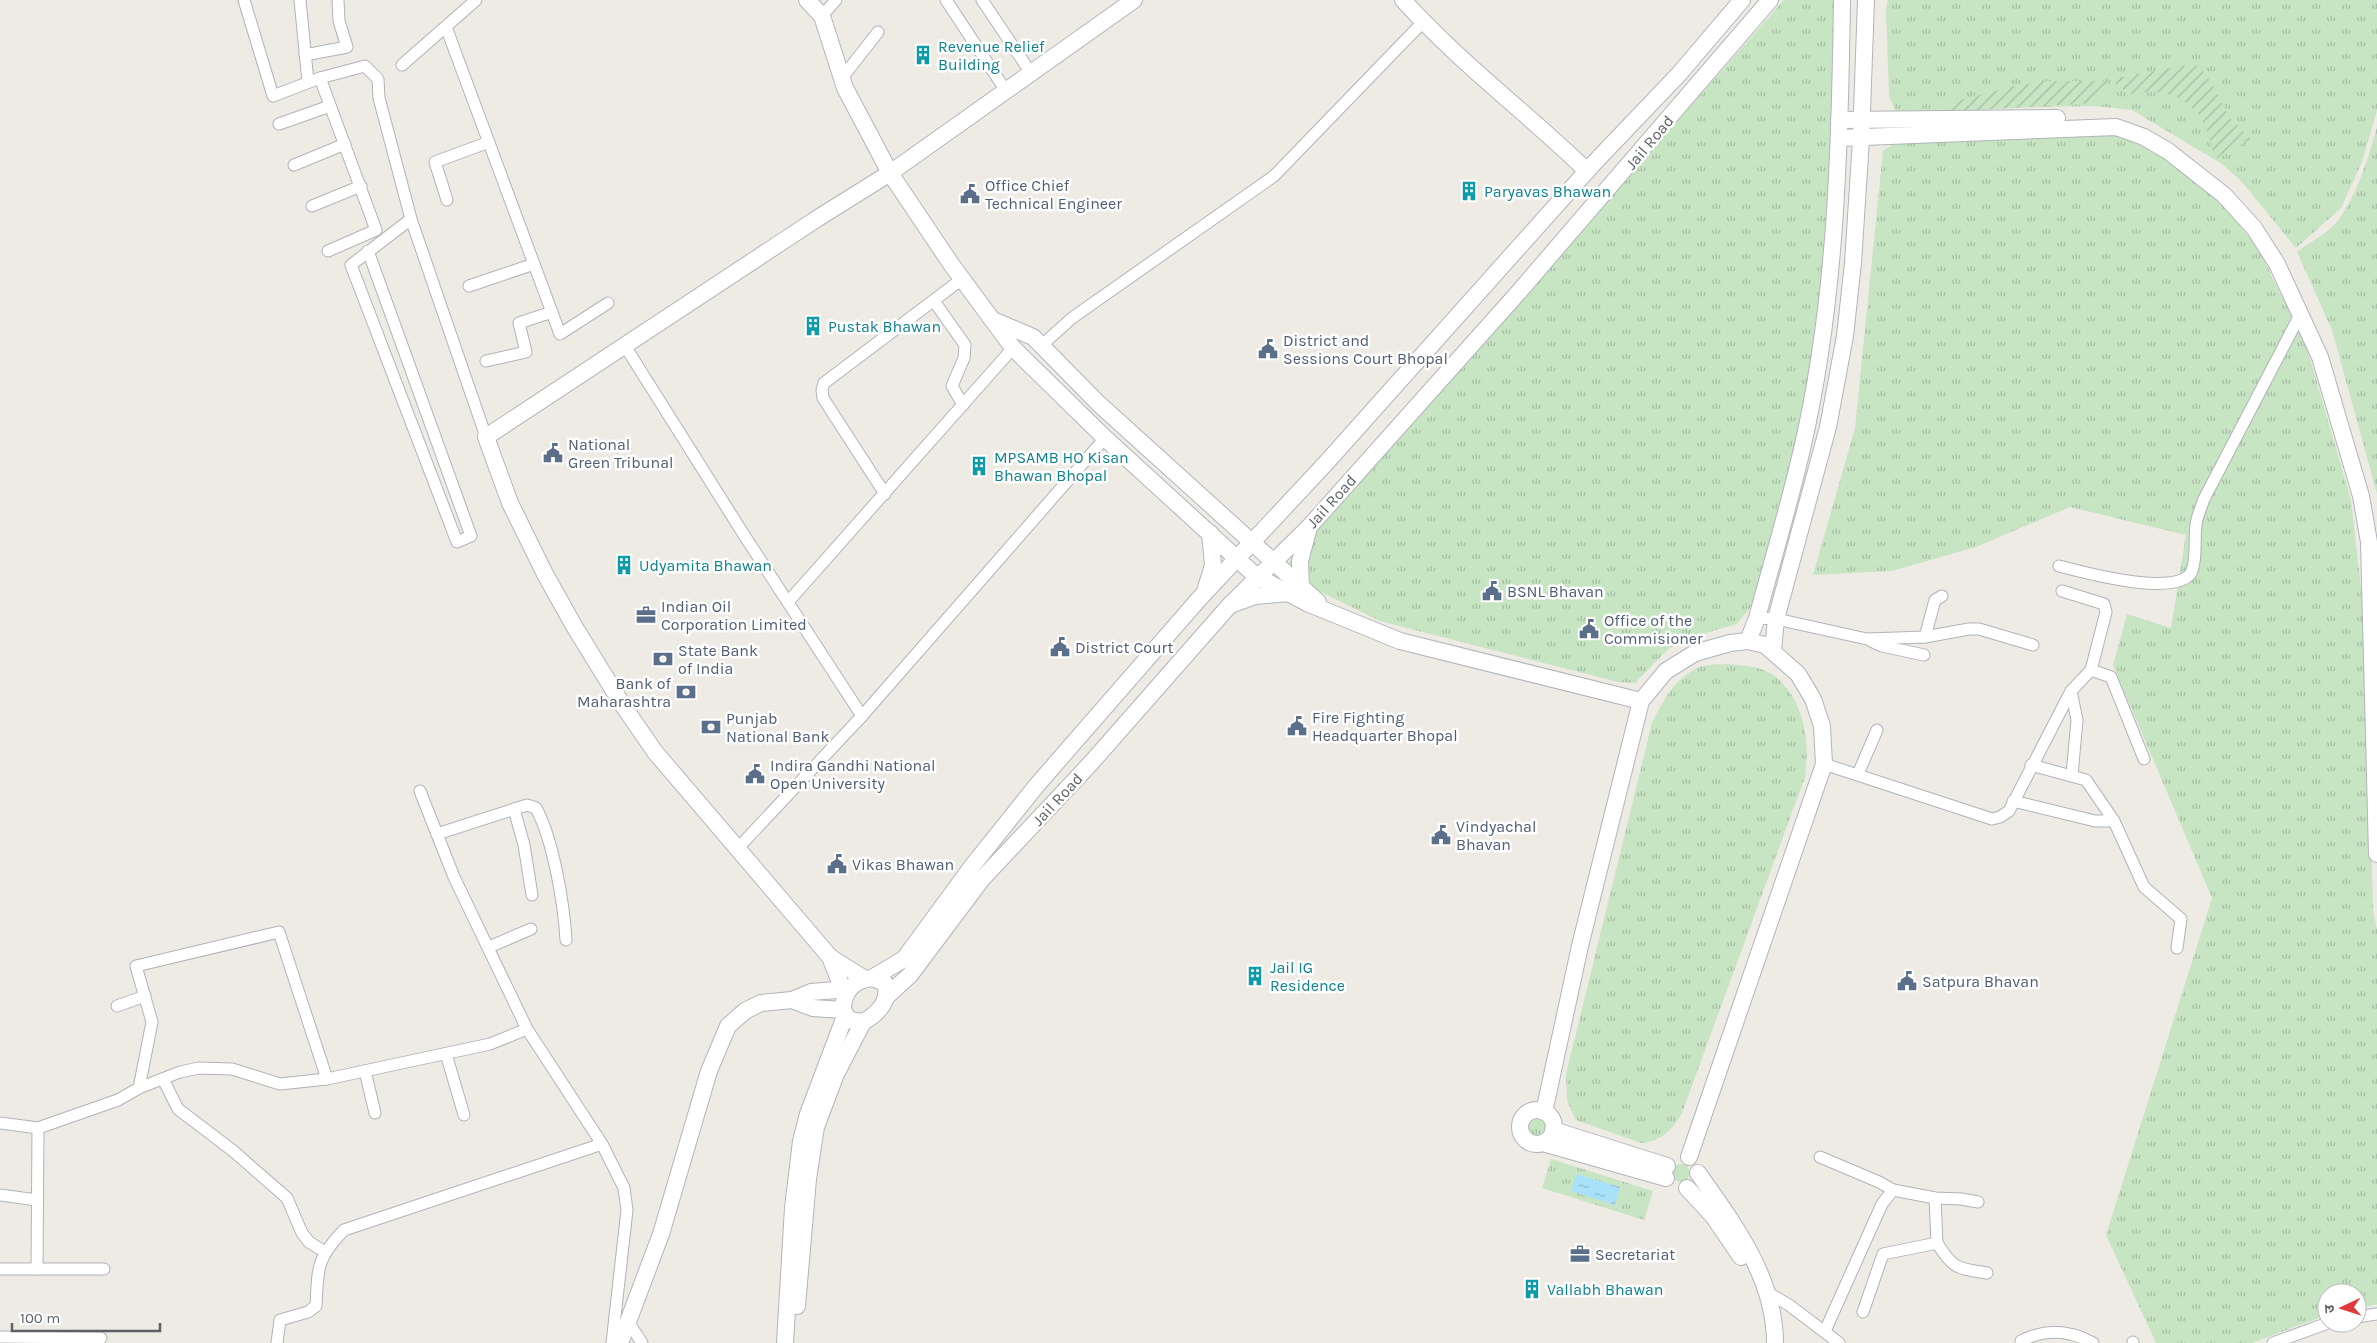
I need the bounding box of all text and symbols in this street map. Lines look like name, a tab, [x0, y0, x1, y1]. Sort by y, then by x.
place label: Revenue Relief Building	[938, 37, 1045, 74]
building icon: Revenue Relief Building	[912, 44, 934, 66]
street label: Jail Road	[1621, 111, 1678, 173]
place label: Office Chief Technical Engineer	[985, 176, 1122, 213]
building icon: Paryavas Bhawan	[1458, 180, 1480, 202]
place label: Paryavas Bhawan	[1484, 182, 1611, 201]
public building icon: Office Chief Technical Engineer	[959, 183, 981, 205]
building icon: Pustak Bhawan	[802, 315, 824, 337]
place label: Pustak Bhawan	[828, 317, 941, 336]
place label: District and Sessions Court Bhopal	[1283, 331, 1448, 368]
public building icon: District and Sessions Court Bhopal	[1257, 338, 1279, 360]
place label: National Green Tribunal	[568, 435, 673, 472]
public building icon: National Green Tribunal	[542, 442, 564, 464]
place label: MPSAMB HO Kisan Bhawan Bhopal	[994, 448, 1129, 485]
building icon: MPSAMB HO Kisan Bhawan Bhopal	[968, 455, 990, 477]
street label: Jail Road	[1303, 471, 1360, 532]
building icon: Udyamita Bhawan	[613, 554, 635, 576]
place label: Udyamita Bhawan	[639, 556, 772, 575]
public building icon: BSNL Bhavan	[1481, 580, 1503, 602]
place label: BSNL Bhavan	[1507, 582, 1604, 601]
place label: Indian Oil Corporation Limited	[661, 597, 807, 634]
office icon: Indian Oil Corporation Limited	[635, 604, 657, 626]
place label: Office of the Commisioner	[1604, 611, 1703, 648]
public building icon: Office of the Commisioner	[1578, 618, 1600, 640]
public building icon: District Court	[1049, 636, 1071, 658]
place label: District Court	[1075, 638, 1173, 657]
place label: State Bank of India	[678, 641, 758, 678]
bank icon: State Bank of India	[652, 648, 674, 670]
place label: Bank of Maharashtra	[577, 674, 672, 711]
bank icon: Bank of Maharashtra	[675, 681, 697, 703]
place label: Fire Fighting Headquarter Bhopal	[1312, 708, 1458, 745]
place label: Punjab National Bank	[726, 709, 829, 746]
public building icon: Fire Fighting Headquarter Bhopal	[1286, 715, 1308, 737]
bank icon: Punjab National Bank	[700, 716, 722, 738]
place label: Indira Gandhi National Open University	[770, 756, 935, 793]
public building icon: Indira Gandhi National Open University	[744, 763, 766, 785]
street label: Jail Road	[1028, 769, 1087, 830]
place label: Vindyachal Bhavan	[1456, 817, 1536, 854]
public building icon: Vindyachal Bhavan	[1430, 824, 1452, 846]
public building icon: Vikas Bhawan	[826, 853, 848, 875]
place label: Vikas Bhawan	[852, 855, 954, 874]
place label: Jail IG Residence	[1270, 958, 1345, 995]
building icon: Jail IG Residence	[1244, 965, 1266, 987]
public building icon: Satpura Bhavan	[1896, 970, 1918, 992]
place label: Satpura Bhavan	[1922, 972, 2039, 991]
office icon: Secretariat	[1569, 1243, 1591, 1265]
place label: Secretariat	[1595, 1245, 1675, 1264]
building icon: Vallabh Bhawan	[1521, 1278, 1543, 1300]
place label: Vallabh Bhawan	[1547, 1280, 1663, 1299]
north arrow	[2317, 1283, 2367, 1333]
scale bar	[12, 1300, 160, 1332]
text: उ	[2321, 1303, 2338, 1314]
text: 100 m	[20, 1309, 60, 1327]

